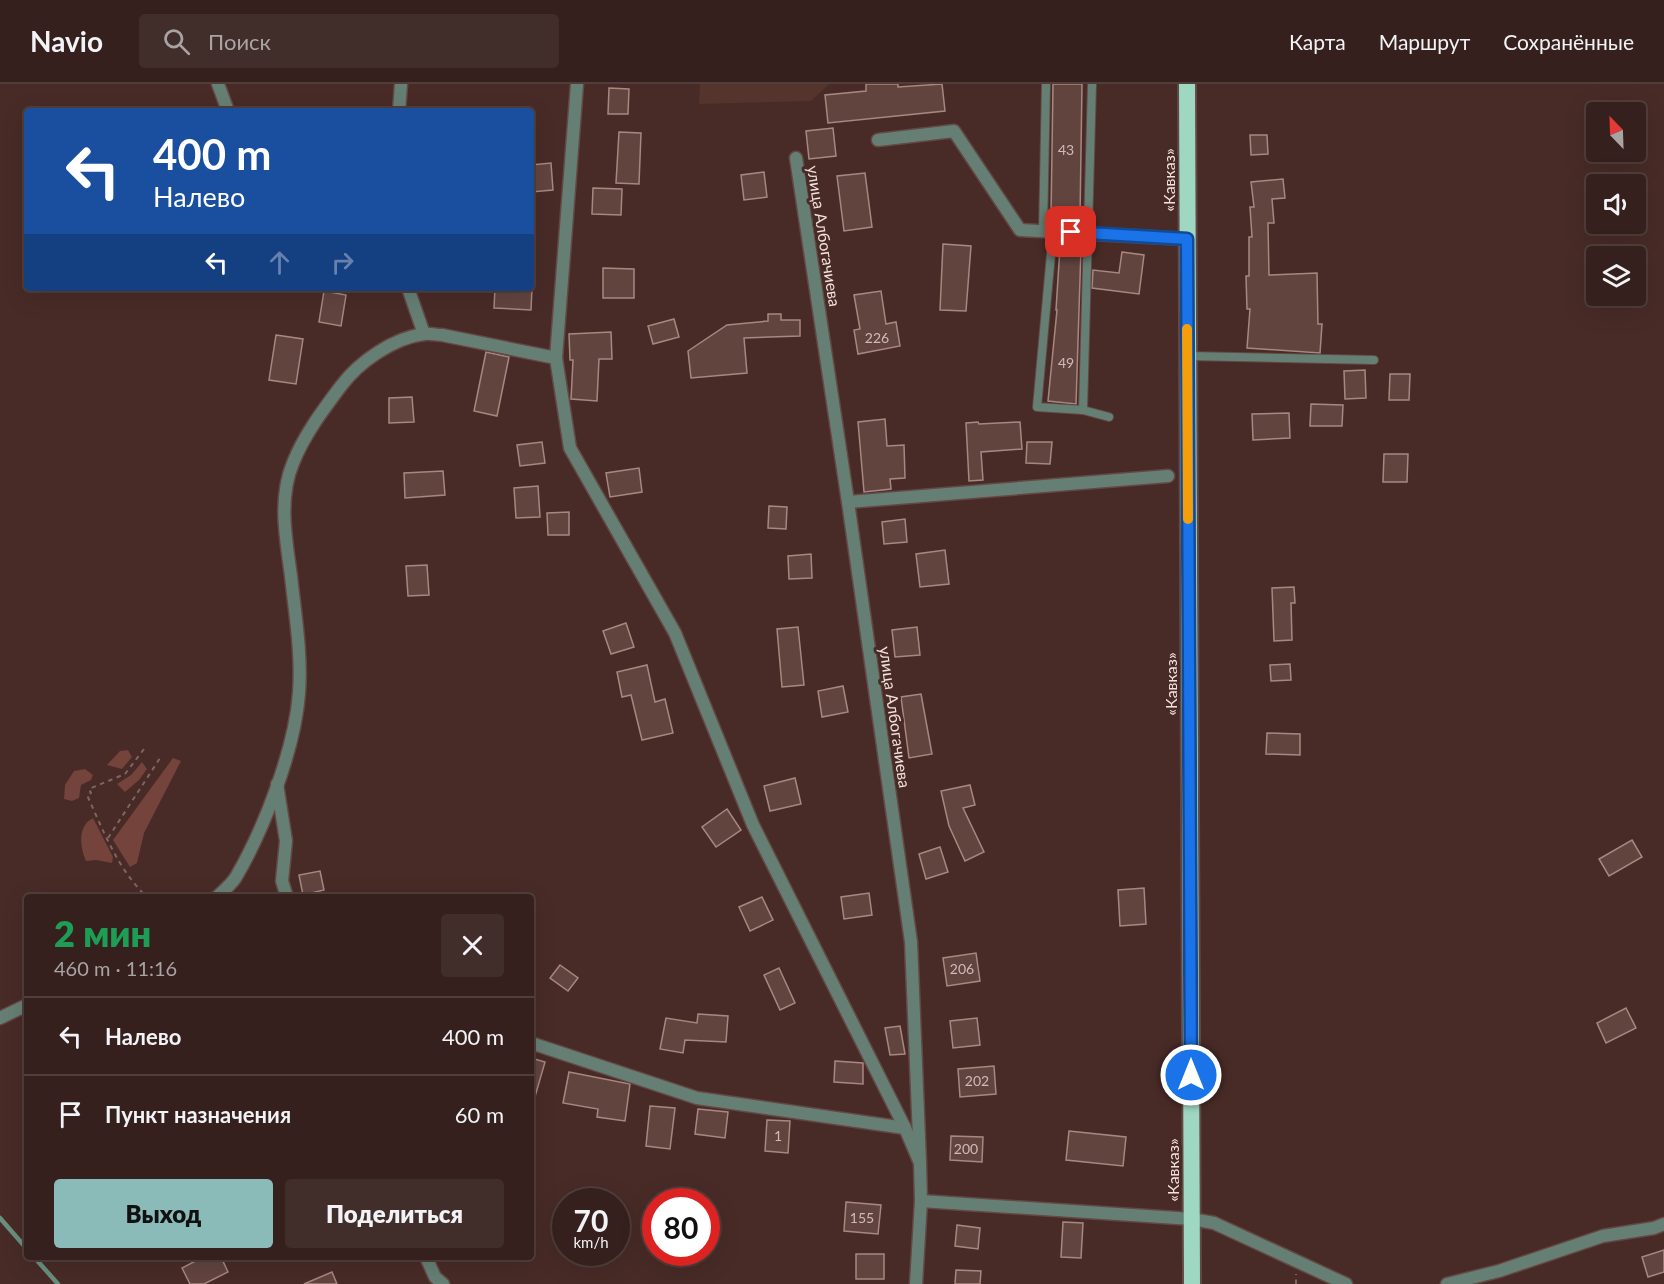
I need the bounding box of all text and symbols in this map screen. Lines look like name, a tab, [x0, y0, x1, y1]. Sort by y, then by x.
search box	[139, 14, 559, 68]
text: Navio	[30, 24, 103, 58]
icon: search	[160, 25, 193, 58]
text: Поиск	[208, 28, 271, 55]
text: Карта	[1289, 29, 1346, 54]
text: Маршрут	[1379, 29, 1470, 54]
text: Сохранённые	[1503, 29, 1634, 54]
north arrow	[1586, 102, 1646, 162]
map controls	[1586, 102, 1646, 306]
text: 400 m	[153, 129, 271, 179]
icon: left	[54, 132, 132, 210]
house number: 43	[1058, 141, 1074, 158]
street label: «Кавказ»	[1159, 148, 1178, 212]
street label: улица Албогачиева	[804, 164, 845, 308]
button: sound	[1586, 174, 1646, 234]
text: Налево	[153, 180, 245, 213]
pin	[1045, 206, 1096, 257]
icon: arrive	[1054, 215, 1087, 248]
icon: left	[200, 246, 233, 279]
icon: ahead	[263, 246, 296, 279]
icon: right	[326, 246, 359, 279]
button: layers	[1586, 246, 1646, 306]
house number: 226	[865, 329, 889, 346]
house number: 49	[1058, 354, 1074, 371]
street label: улица Албогачиева	[876, 645, 915, 789]
street label: «Кавказ»	[1161, 652, 1180, 716]
text: 2 мин	[54, 911, 151, 955]
button: close	[441, 914, 504, 977]
text: 460 m · 11:16	[54, 956, 177, 980]
house number: 206	[950, 960, 974, 977]
icon: left	[54, 1020, 87, 1053]
text: Налево	[105, 1023, 181, 1050]
text: 400 m	[442, 1023, 504, 1050]
position arrow	[1159, 1043, 1223, 1107]
house number: 202	[965, 1072, 989, 1089]
icon: arrive	[54, 1098, 87, 1131]
text: Пункт назначения	[105, 1101, 291, 1128]
text: 60 m	[455, 1101, 504, 1128]
house number: 1	[774, 1127, 782, 1144]
street label: «Кавказ»	[1163, 1138, 1182, 1202]
house number: 200	[954, 1140, 978, 1157]
button: Выход	[54, 1179, 273, 1248]
button: Поделиться	[285, 1179, 504, 1248]
speed limit sign: 80	[642, 1188, 720, 1266]
text: 70	[574, 1202, 608, 1238]
house number: 155	[850, 1209, 874, 1226]
text: km/h	[573, 1233, 609, 1251]

